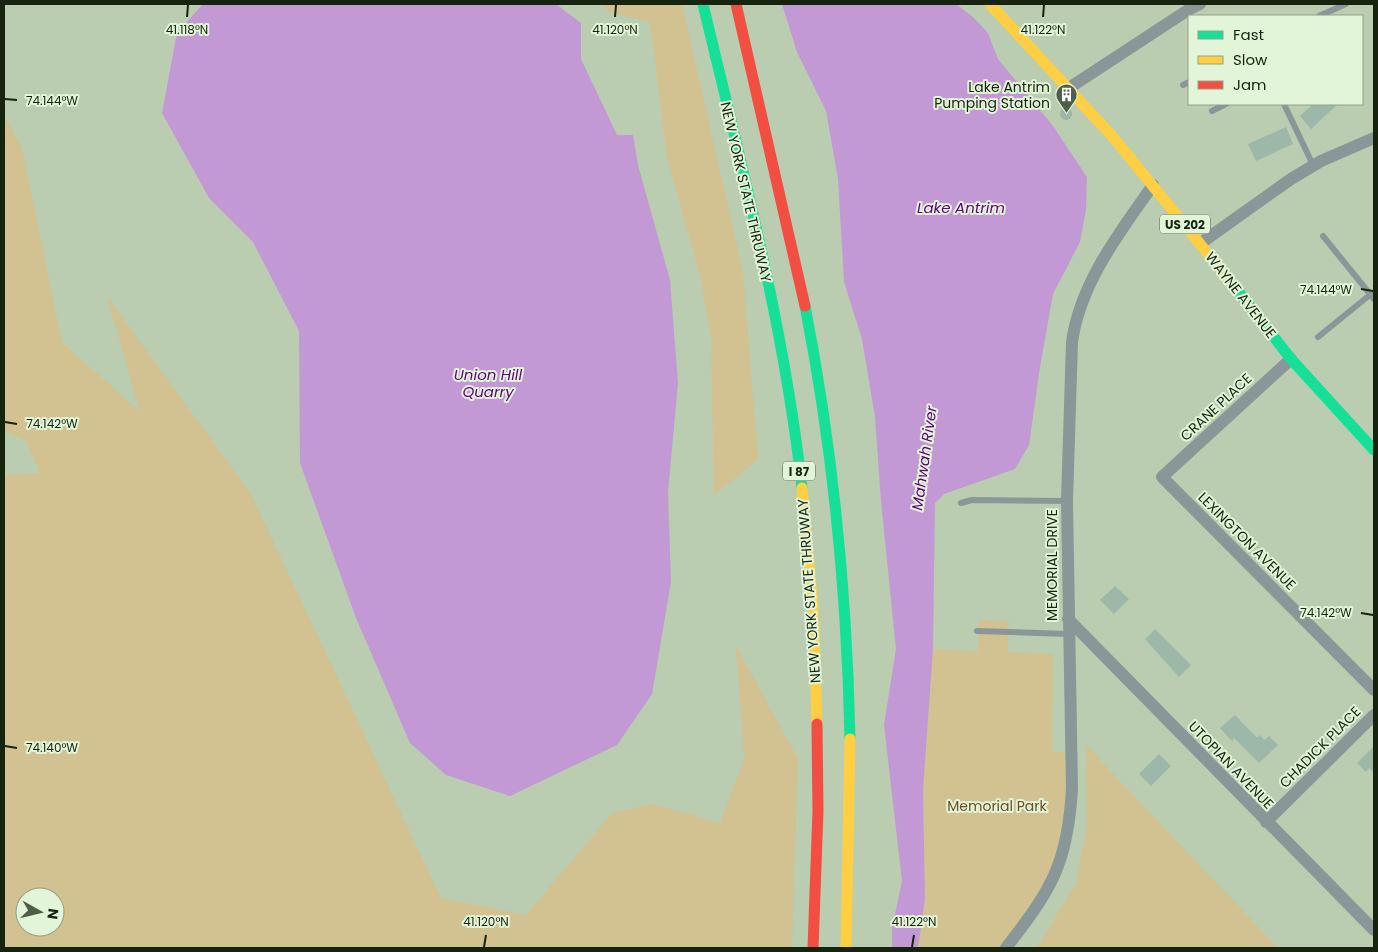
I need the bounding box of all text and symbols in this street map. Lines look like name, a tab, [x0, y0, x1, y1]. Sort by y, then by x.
legend	[1188, 15, 1363, 105]
text: 41.118°N	[166, 21, 208, 38]
text: 41.120°N	[592, 21, 638, 38]
text: 41.122°N	[1021, 21, 1065, 38]
text: Fast	[1233, 24, 1264, 45]
text: Slow	[1233, 49, 1268, 70]
text: Jam	[1233, 74, 1267, 95]
place label: Lake Antrim Pumping Station	[934, 77, 1050, 113]
building icon: Lake Antrim Pumping Station	[1054, 83, 1078, 114]
text: 74.144°W	[26, 92, 78, 109]
street label: NEW YORK STATE THRUWAY	[716, 100, 776, 284]
water label: Lake Antrim	[917, 197, 1005, 218]
road number: US 202	[1160, 214, 1210, 233]
street label: WAYNE AVENUE	[1201, 248, 1281, 342]
text: 74.144°W	[1300, 281, 1352, 298]
water label: Union Hill Quarry	[454, 364, 523, 402]
street label: CRANE PLACE	[1176, 369, 1256, 445]
water label: Mahwah River	[906, 404, 942, 512]
text: 74.142°W	[26, 415, 78, 432]
road number: I 87	[783, 462, 815, 481]
street label: LEXINGTON AVENUE	[1194, 488, 1300, 594]
street label: NEW YORK STATE THRUWAY	[793, 498, 825, 684]
street label: MEMORIAL DRIVE	[1042, 509, 1062, 621]
text: 74.142°W	[1300, 604, 1352, 621]
street label: CHADICK PLACE	[1275, 702, 1365, 792]
street label: UTOPIAN AVENUE	[1184, 717, 1278, 813]
text: 74.140°W	[26, 739, 78, 756]
park label: Memorial Park	[947, 796, 1047, 816]
north arrow	[15, 887, 65, 937]
text: N	[42, 907, 64, 920]
text: 41.120°N	[463, 913, 509, 930]
text: 41.122°N	[892, 913, 936, 930]

